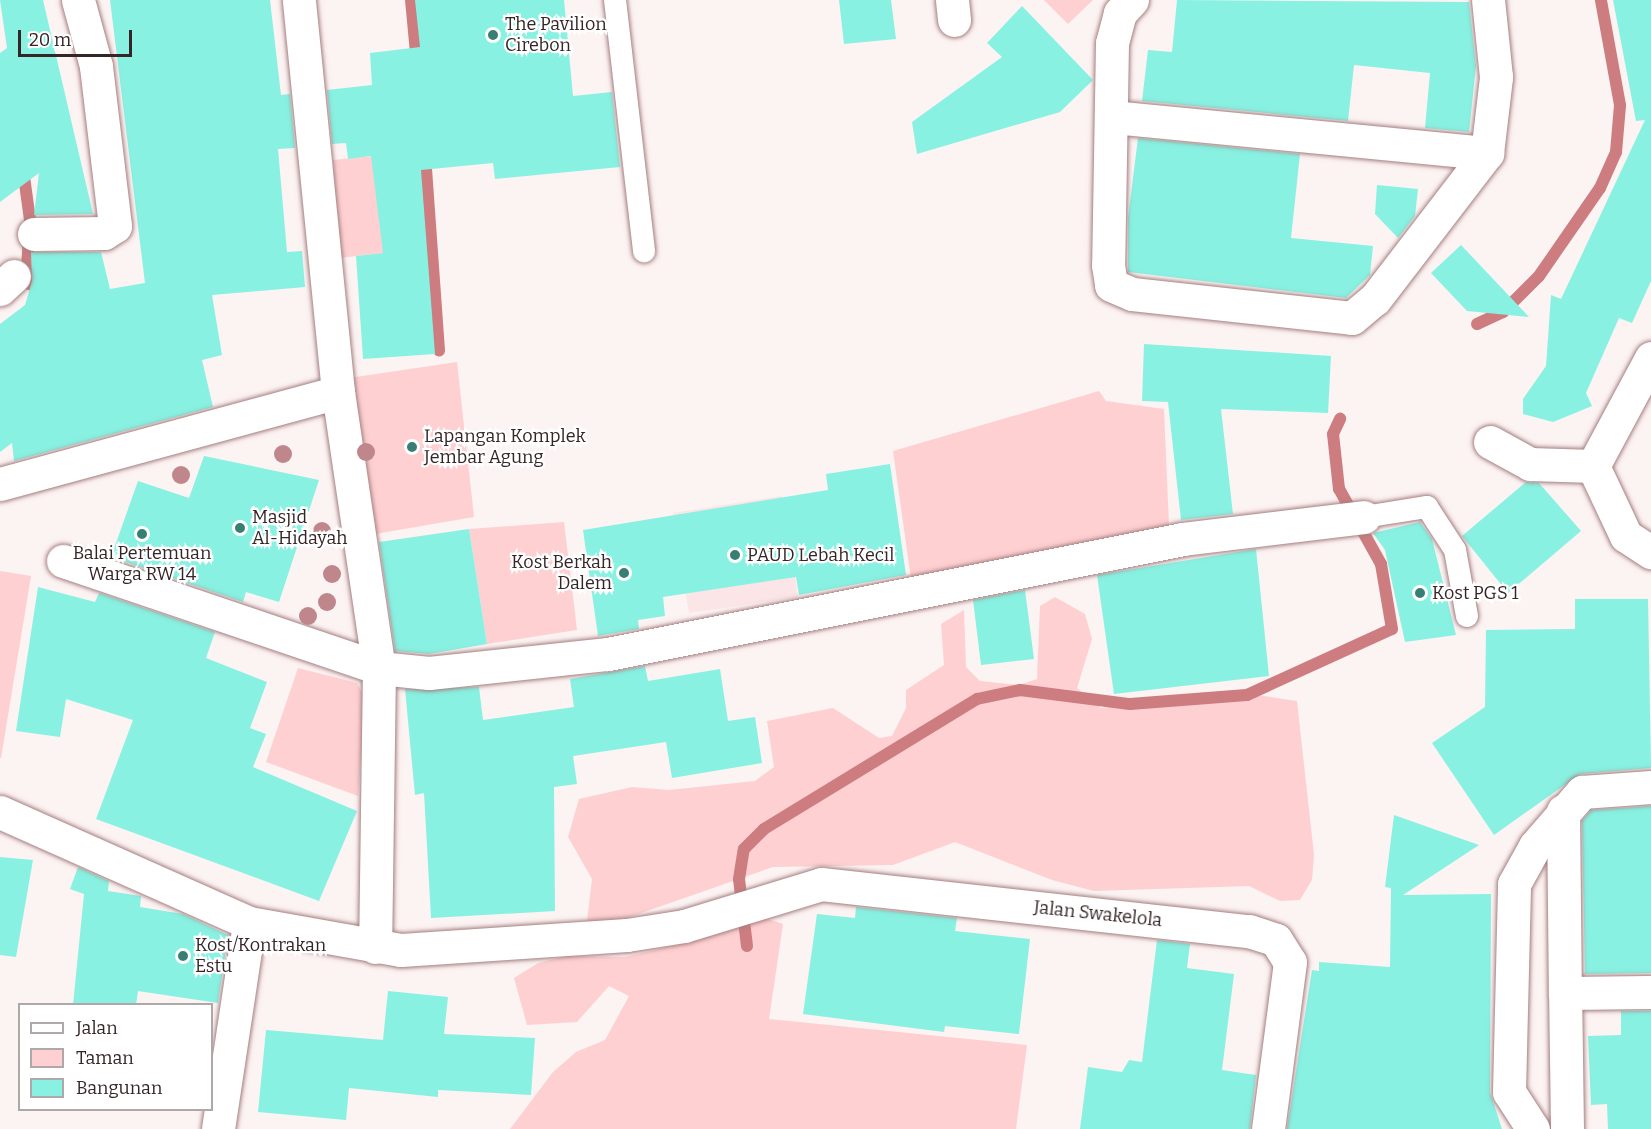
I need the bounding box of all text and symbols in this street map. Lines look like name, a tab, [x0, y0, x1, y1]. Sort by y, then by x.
place label: The Pavilion Cirebon	[505, 14, 607, 57]
scale bar	[21, 18, 135, 56]
marker: The Pavilion Cirebon	[486, 28, 500, 42]
text: 20 m	[29, 29, 71, 51]
place label: Lapangan Komplek Jembar Agung	[424, 426, 586, 468]
marker: Lapangan Komplek Jembar Agung	[405, 440, 419, 454]
place label: Masjid Al-Hidayah	[252, 507, 348, 550]
marker: Masjid Al-Hidayah	[233, 521, 247, 535]
marker: Balai Pertemuan Warga RW 14	[135, 527, 149, 541]
place label: Balai Pertemuan Warga RW 14	[73, 543, 211, 586]
place label: PAUD Lebah Kecil	[747, 544, 894, 566]
marker: PAUD Lebah Kecil	[728, 548, 742, 562]
place label: Kost Berkah Dalem	[511, 552, 612, 594]
marker: Kost Berkah Dalem	[617, 566, 631, 580]
place label: Kost PGS 1	[1432, 582, 1519, 604]
marker: Kost PGS 1	[1413, 586, 1427, 600]
street label: Jalan Swakelola	[1033, 897, 1163, 931]
place label: Kost/Kontrakan Estu	[195, 935, 326, 978]
marker: Kost/Kontrakan Estu	[176, 949, 190, 963]
legend	[18, 1003, 213, 1111]
text: Jalan	[76, 1017, 118, 1039]
text: Taman	[76, 1047, 134, 1069]
text: Bangunan	[76, 1077, 162, 1099]

